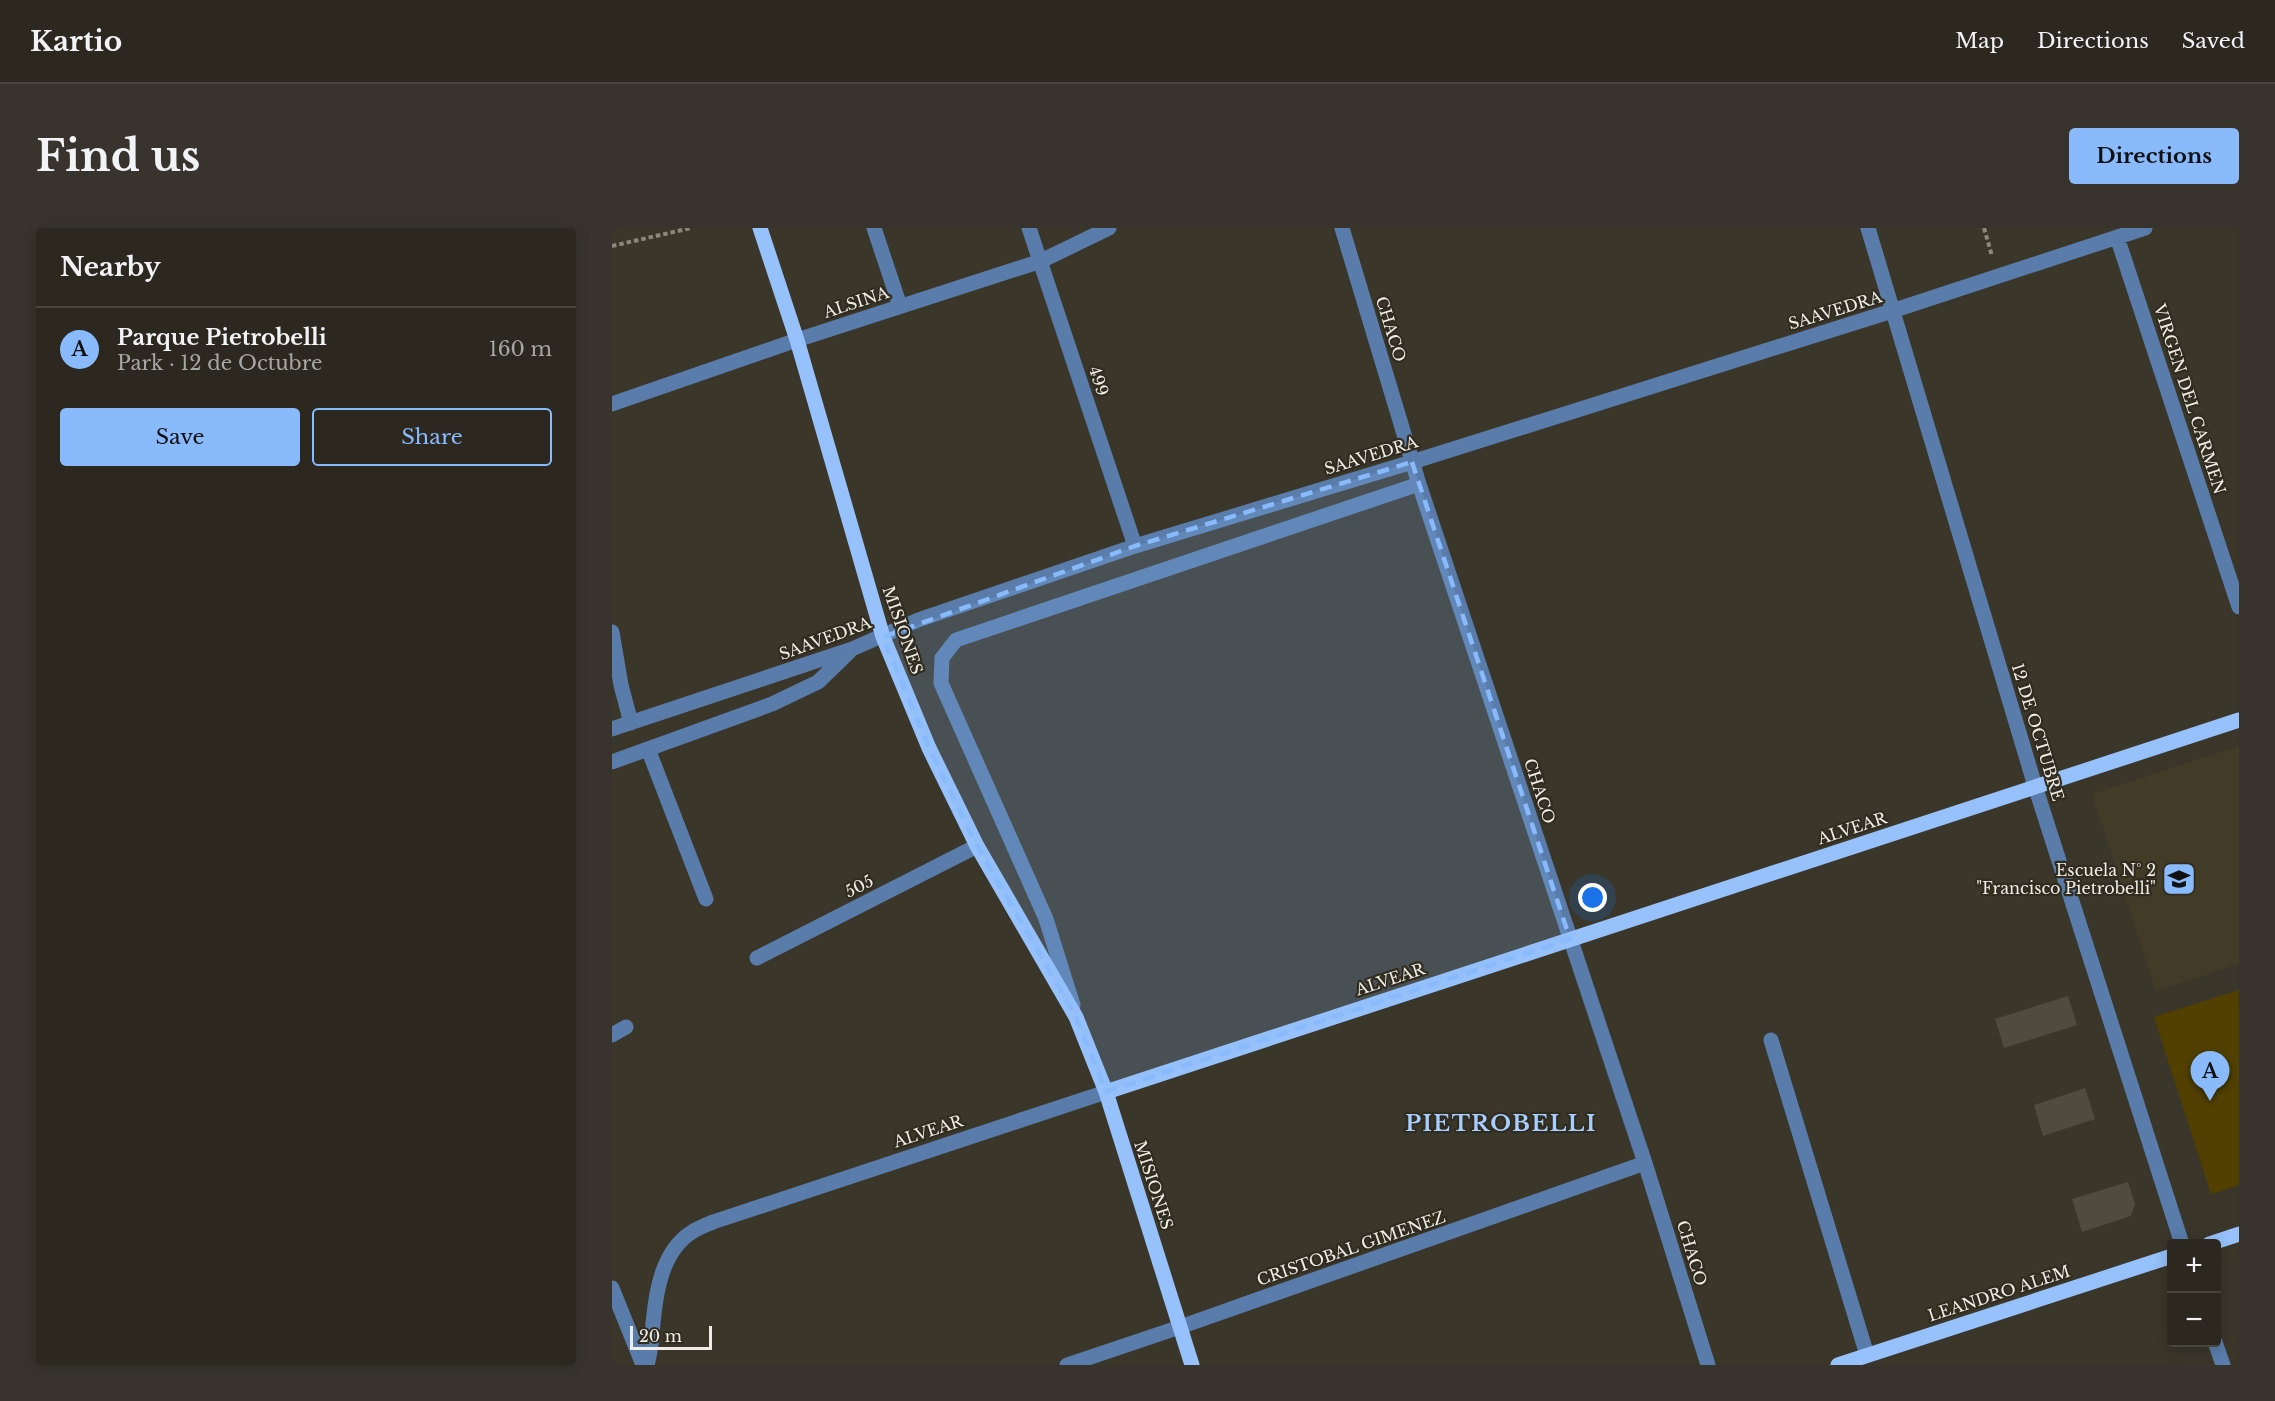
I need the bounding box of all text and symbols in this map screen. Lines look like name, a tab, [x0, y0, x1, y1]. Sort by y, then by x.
text: Kartio	[30, 24, 122, 59]
text: Map	[1955, 28, 2004, 54]
text: Directions	[2037, 28, 2149, 54]
text: Saved	[2182, 28, 2245, 54]
button: Directions	[2069, 128, 2239, 184]
text: Find us	[36, 130, 200, 182]
text: Nearby	[60, 251, 161, 283]
street label: ALSINA	[820, 282, 892, 322]
street label: SAAVEDRA	[1786, 286, 1885, 334]
street label: CHACO	[1372, 294, 1410, 364]
street label: VIRGEN DEL CARMEN	[2149, 300, 2230, 497]
text: Parque Pietrobelli	[117, 324, 327, 351]
text: A	[71, 337, 88, 361]
text: 160 m	[489, 337, 552, 361]
text: Park · 12 de Octubre	[117, 351, 322, 375]
street label: 499	[1085, 364, 1113, 398]
button: Save	[60, 408, 300, 466]
button: Share	[312, 408, 552, 466]
street label: SAAVEDRA	[1322, 431, 1421, 479]
street label: MISIONES	[879, 583, 927, 677]
street label: SAAVEDRA	[776, 612, 874, 664]
street label: 12 DE OCTUBRE	[2008, 661, 2068, 803]
street label: CHACO	[1520, 756, 1560, 826]
street label: ALVEAR	[1814, 807, 1890, 849]
place label: Escuela N° 2 "Francisco Pietrobelli"	[1976, 860, 2156, 898]
school or university icon: Escuela N° 2 "Francisco Pietrobelli"	[2161, 861, 2197, 897]
street label: 505	[841, 870, 877, 902]
your location	[1578, 883, 1607, 912]
street label: ALVEAR	[1352, 958, 1428, 1000]
pin: A	[2190, 1052, 2230, 1101]
street label: ALVEAR	[890, 1110, 966, 1152]
district label: PIETROBELLI	[1405, 1110, 1597, 1137]
street label: MISIONES	[1130, 1138, 1178, 1232]
street label: CRISTOBAL GIMENEZ	[1254, 1206, 1448, 1290]
street label: CHACO	[1673, 1218, 1711, 1288]
map controls	[2167, 1239, 2221, 1347]
button: +	[2167, 1239, 2221, 1293]
street label: LEANDRO ALEM	[1925, 1261, 2073, 1325]
button: −	[2167, 1293, 2221, 1347]
scale bar	[630, 1323, 712, 1350]
text: 20 m	[639, 1326, 682, 1346]

